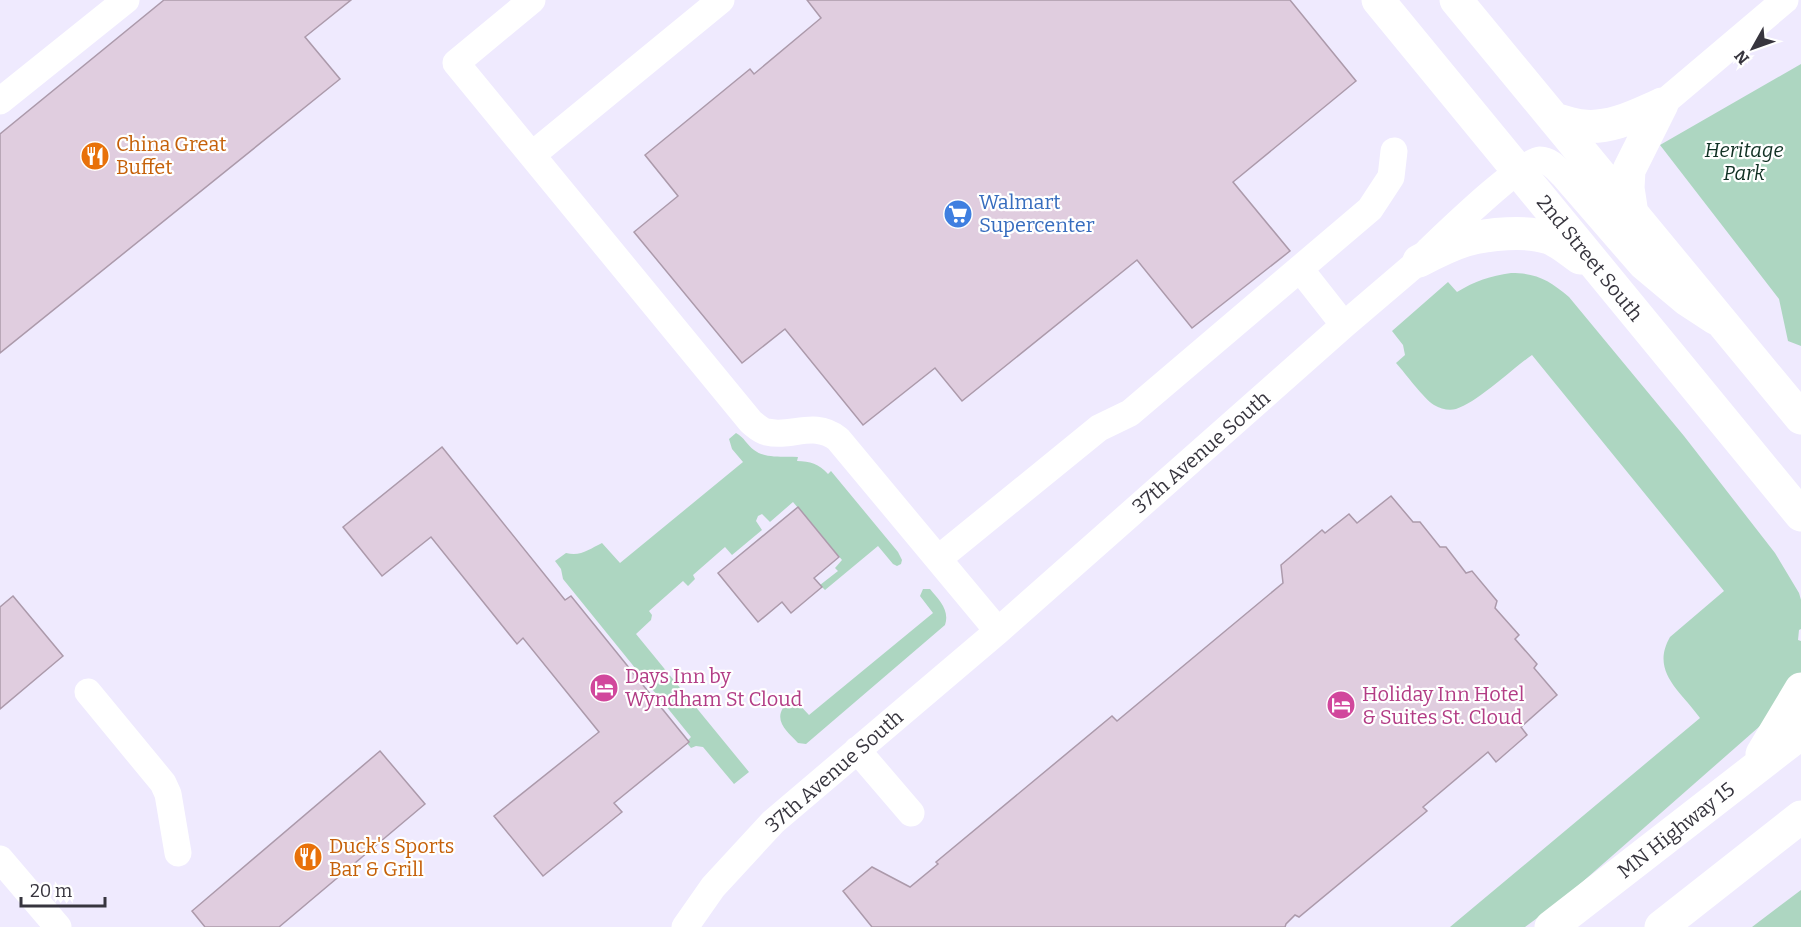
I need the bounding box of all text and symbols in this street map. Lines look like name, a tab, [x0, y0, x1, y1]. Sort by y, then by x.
north arrow	[1723, 18, 1783, 78]
text: N	[1731, 46, 1753, 68]
place label: China Great Buffet	[116, 132, 227, 179]
park label: Heritage Park	[1705, 138, 1783, 185]
restaurant icon: China Great Buffet	[79, 140, 111, 172]
place label: Walmart Supercenter	[979, 190, 1095, 237]
street label: 2nd Street South	[1532, 190, 1648, 326]
supermarket icon: Walmart Supercenter	[942, 198, 974, 230]
street label: 37th Avenue South	[1127, 385, 1275, 518]
place label: Days Inn by Wyndham St Cloud	[625, 664, 803, 711]
hotel icon: Days Inn by Wyndham St Cloud	[588, 672, 620, 704]
place label: Holiday Inn Hotel & Suites St. Cloud	[1362, 682, 1525, 729]
hotel icon: Holiday Inn Hotel & Suites St. Cloud	[1325, 689, 1357, 721]
street label: 37th Avenue South	[760, 704, 908, 837]
street label: MN Highway 15	[1613, 777, 1739, 883]
place label: Duck's Sports Bar & Grill	[329, 834, 454, 881]
restaurant icon: Duck's Sports Bar & Grill	[292, 841, 324, 873]
scale bar	[21, 870, 105, 908]
text: 20 m	[30, 880, 72, 902]

